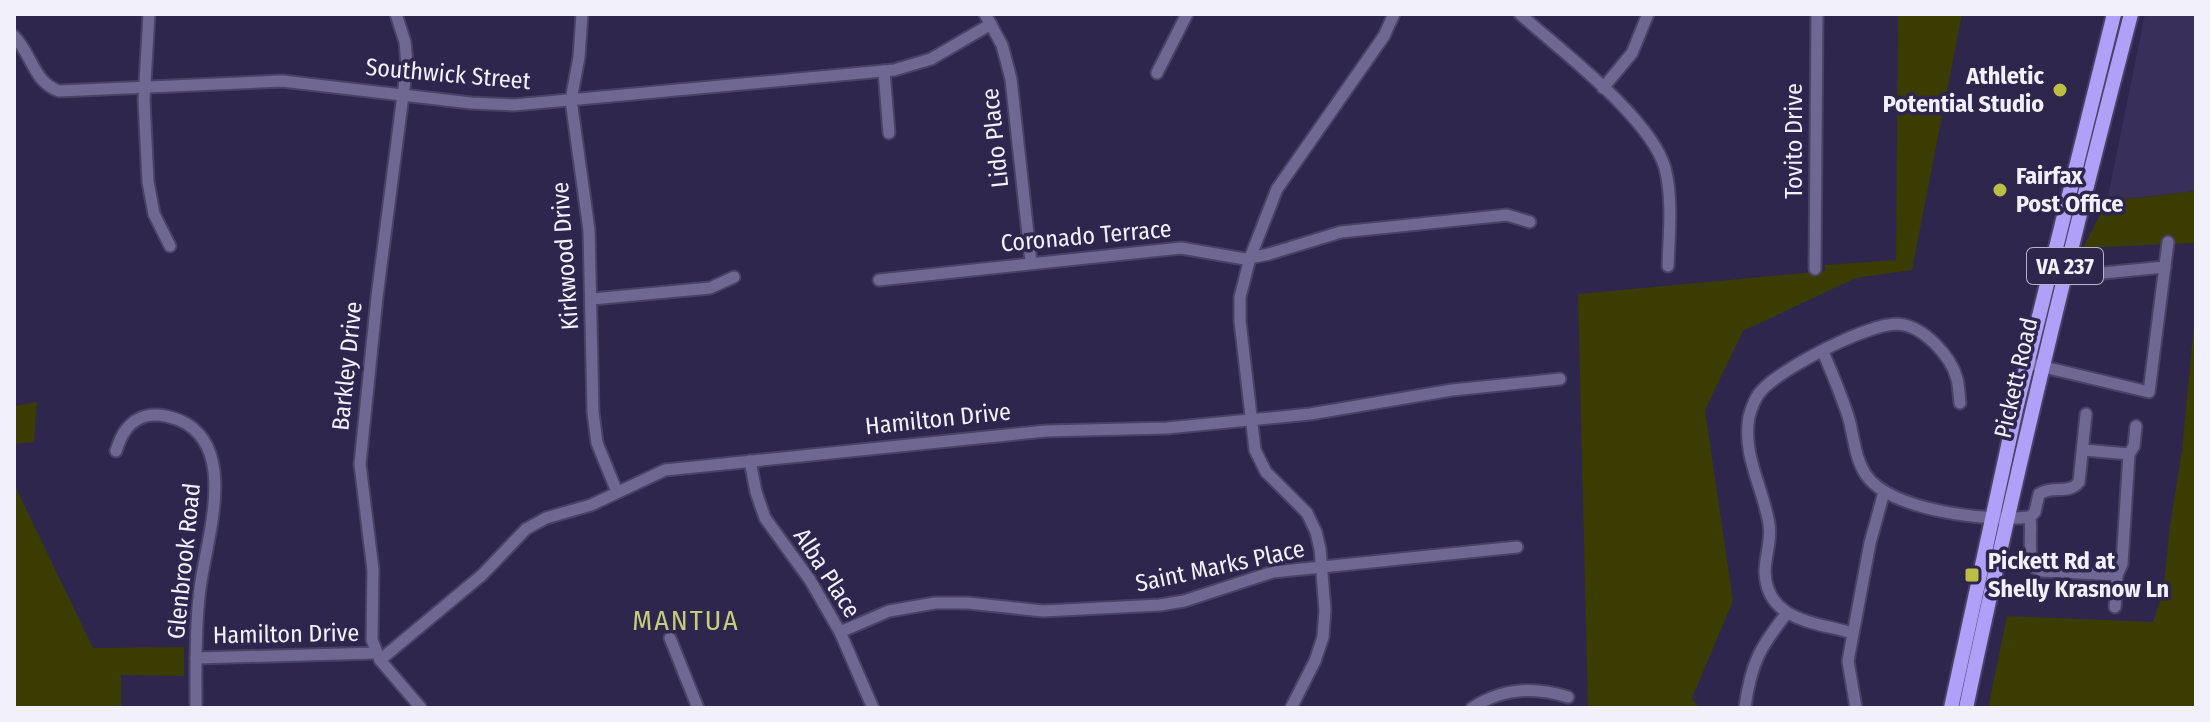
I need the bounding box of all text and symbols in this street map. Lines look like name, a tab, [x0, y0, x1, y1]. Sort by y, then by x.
street label: Southwick Street	[364, 53, 532, 95]
place label: Athletic Potential Studio	[1883, 62, 2045, 118]
marker: Athletic Potential Studio	[2051, 81, 2069, 99]
street label: Tovito Drive	[1780, 83, 1808, 199]
street label: Lido Place	[976, 87, 1014, 189]
place label: Fairfax Post Office	[2016, 162, 2123, 218]
street label: Kirkwood Drive	[546, 181, 584, 331]
marker: Fairfax Post Office	[1991, 181, 2009, 199]
street label: Coronado Terrace	[999, 215, 1173, 257]
road number: VA 237	[2027, 248, 2103, 284]
street label: Barkley Drive	[326, 300, 368, 432]
street label: Pickett Road	[1989, 315, 2043, 441]
street label: Hamilton Drive	[864, 397, 1012, 441]
street label: Glenbrook Road	[162, 482, 206, 640]
street label: Alba Place	[788, 523, 866, 623]
street label: Saint Marks Place	[1133, 534, 1307, 598]
place label: Pickett Rd at Shelly Krasnow Ln	[1988, 547, 2169, 603]
marker: Pickett Rd at Shelly Krasnow Ln	[1963, 566, 1981, 584]
district label: MANTUA	[632, 604, 740, 637]
street label: Hamilton Drive	[213, 619, 359, 649]

